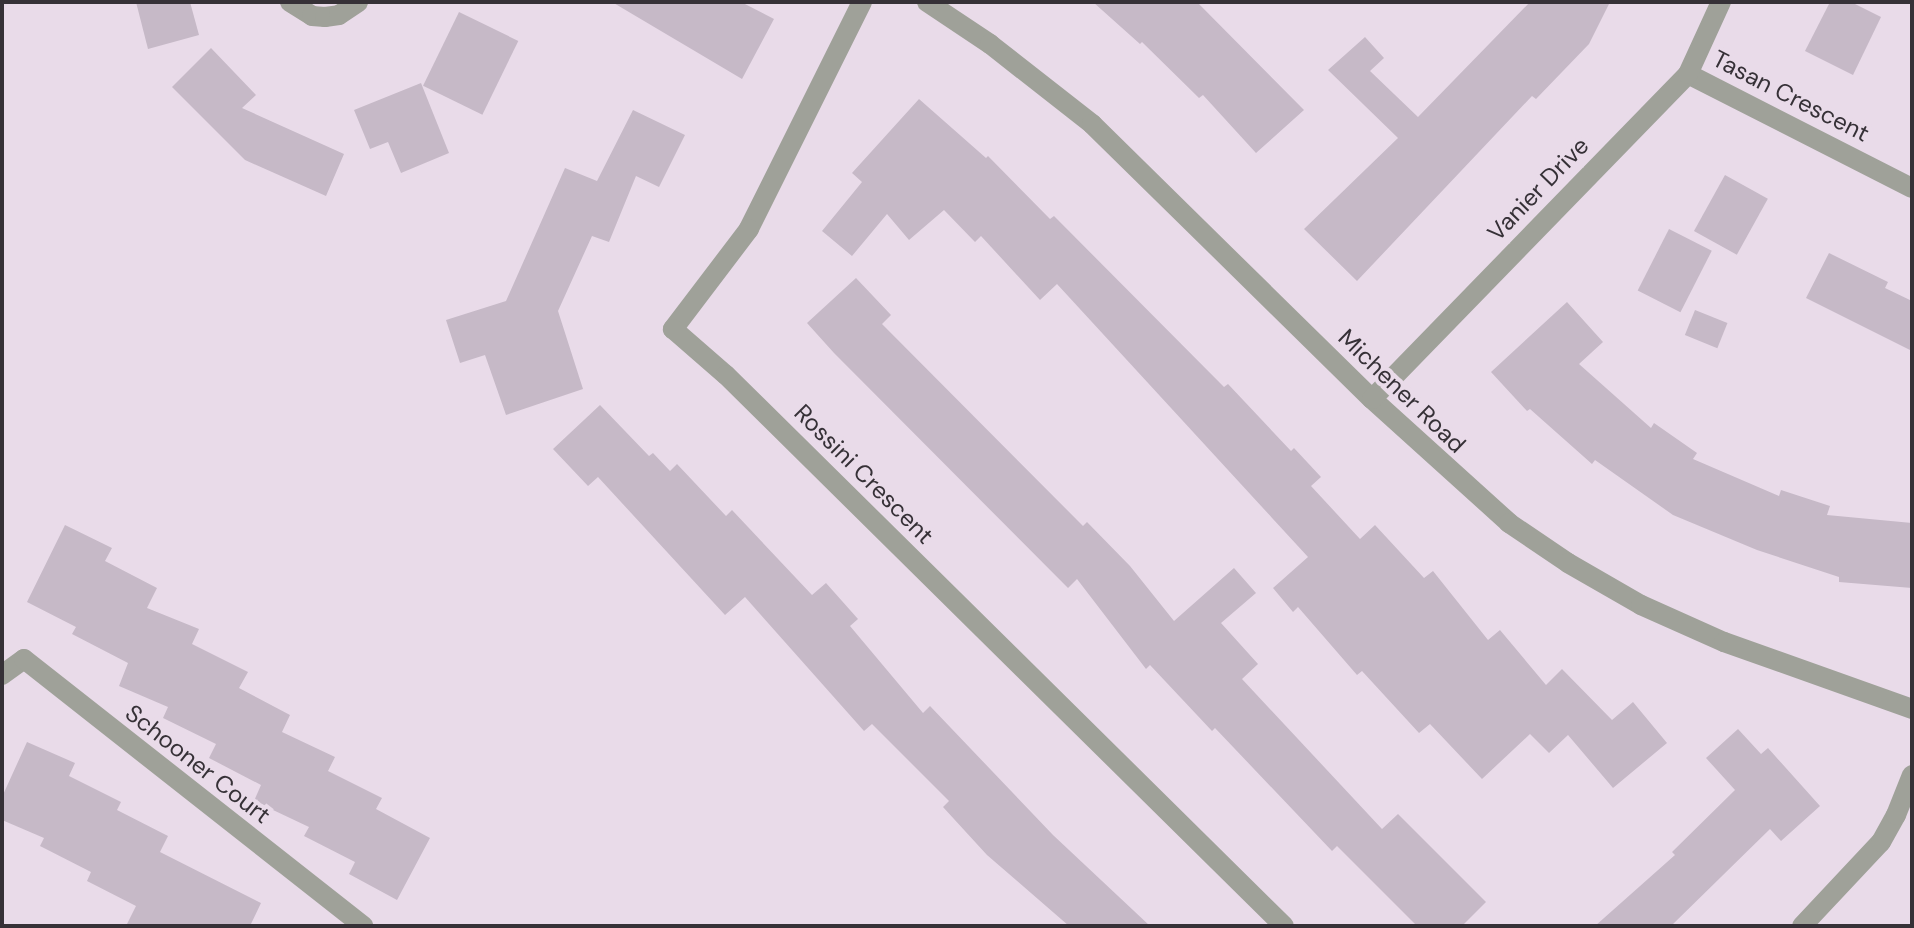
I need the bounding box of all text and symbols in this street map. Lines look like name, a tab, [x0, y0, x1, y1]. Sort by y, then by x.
street label: Tasan Crescent	[1708, 44, 1874, 148]
street label: Vanier Drive	[1481, 131, 1595, 247]
street label: Michener Road	[1332, 323, 1472, 459]
street label: Rossini Crescent	[788, 398, 940, 550]
street label: Schooner Court	[120, 698, 276, 830]

